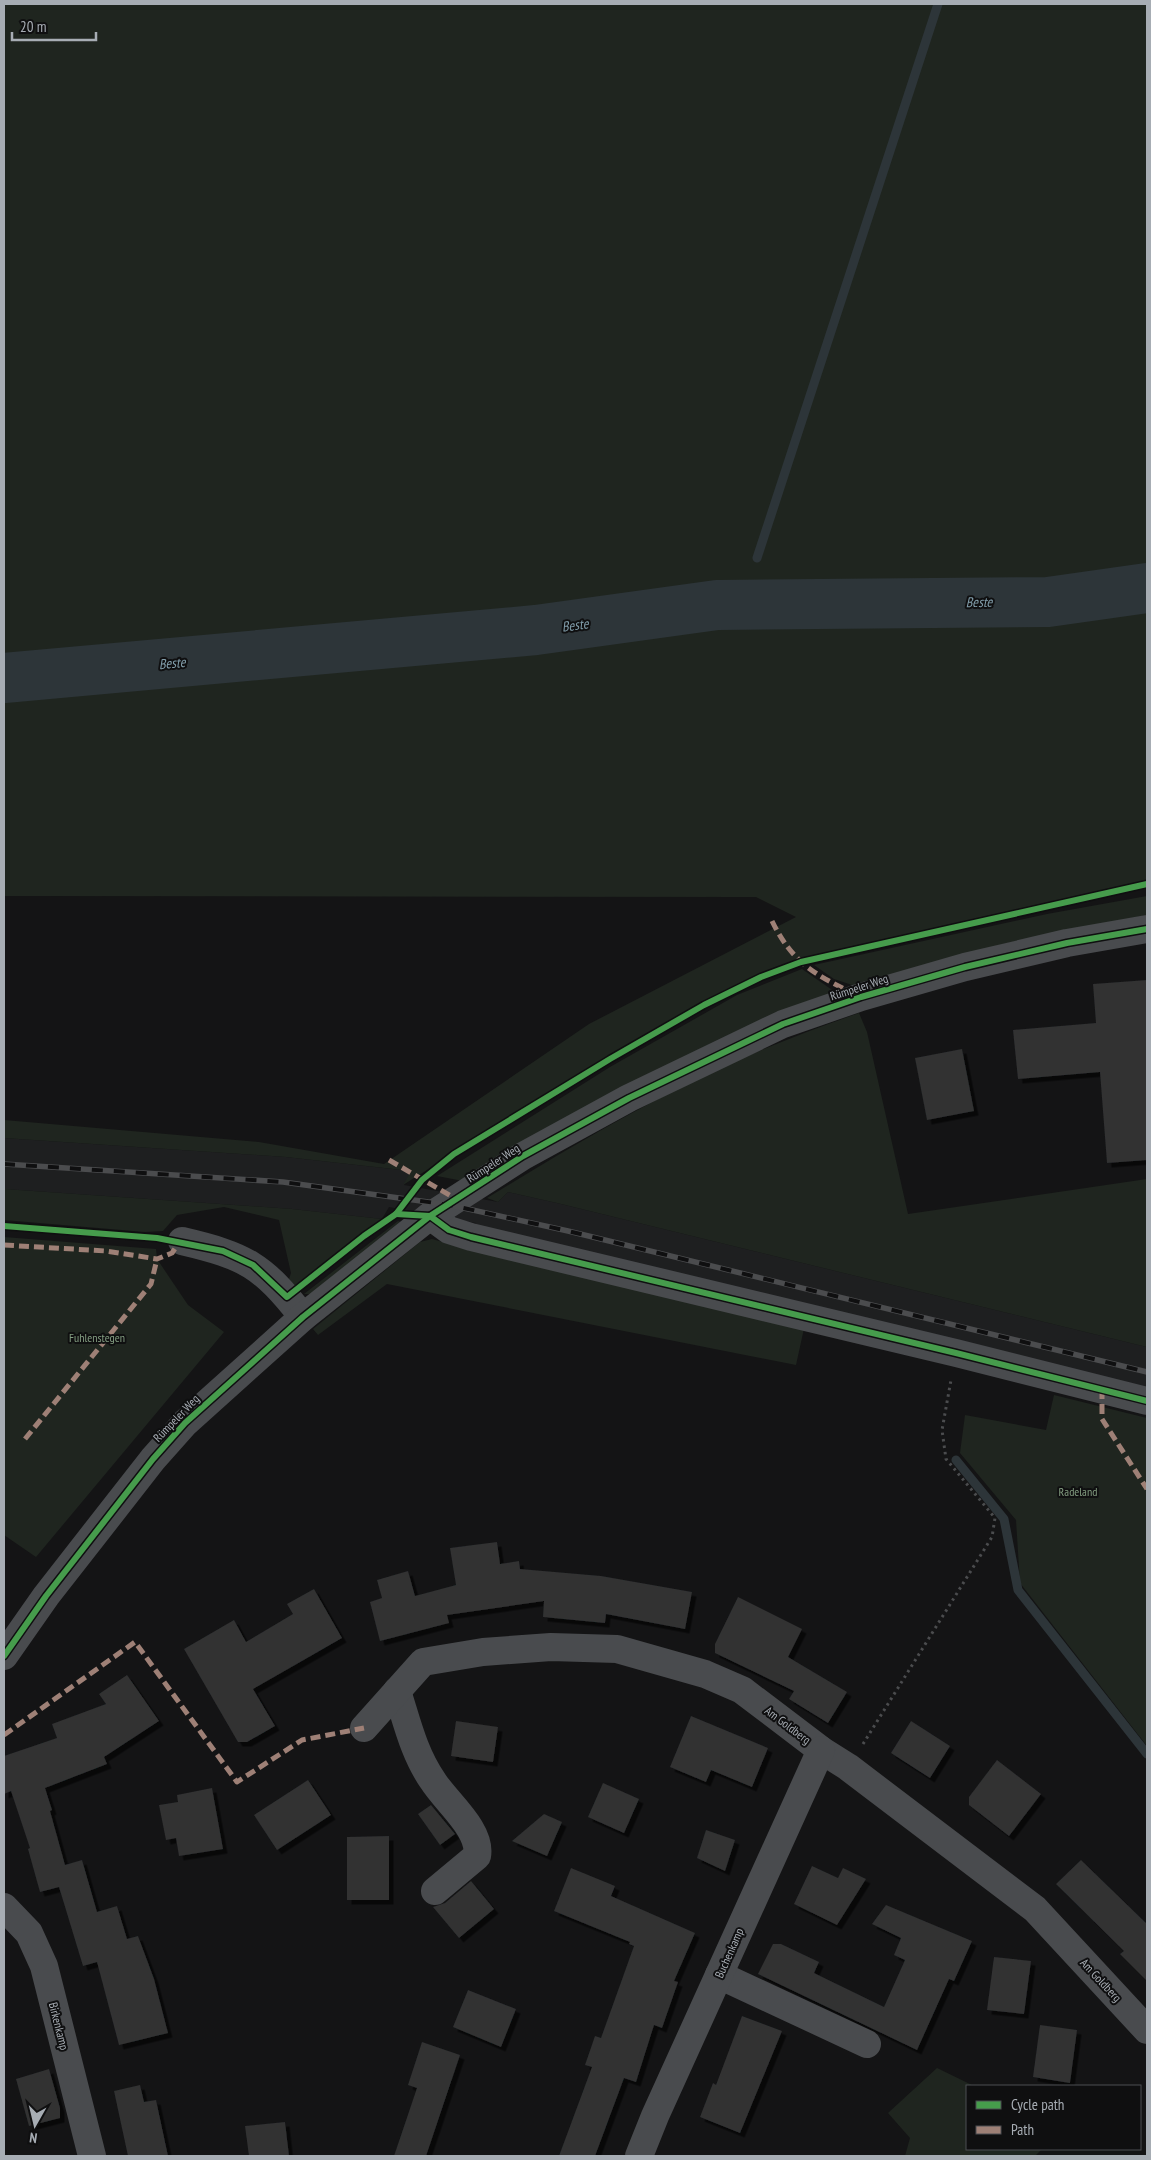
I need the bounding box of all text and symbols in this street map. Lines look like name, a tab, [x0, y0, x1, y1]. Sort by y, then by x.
scale bar	[12, 10, 96, 42]
text: 20 m	[20, 17, 46, 36]
water label: Beste	[966, 593, 994, 611]
water label: Beste	[561, 614, 591, 636]
water label: Beste	[158, 653, 187, 673]
street label: Rümpeler Weg	[828, 971, 890, 1003]
street label: Rümpeler Weg	[464, 1140, 522, 1186]
park label: Fuhlenstegen	[69, 1330, 125, 1345]
street label: Rümpeler Weg	[150, 1391, 202, 1445]
park label: Radeland	[1059, 1484, 1097, 1499]
street label: Am Goldberg	[762, 1703, 814, 1747]
street label: Buchenkamp	[711, 1926, 747, 1980]
street label: Am Goldberg	[1077, 1955, 1125, 2005]
street label: Birkenkamp	[46, 2001, 72, 2051]
legend	[966, 2085, 1141, 2150]
text: Cycle path	[1011, 2095, 1064, 2114]
north arrow	[10, 2100, 60, 2150]
text: Path	[1011, 2120, 1034, 2139]
text: N	[28, 2128, 38, 2147]

